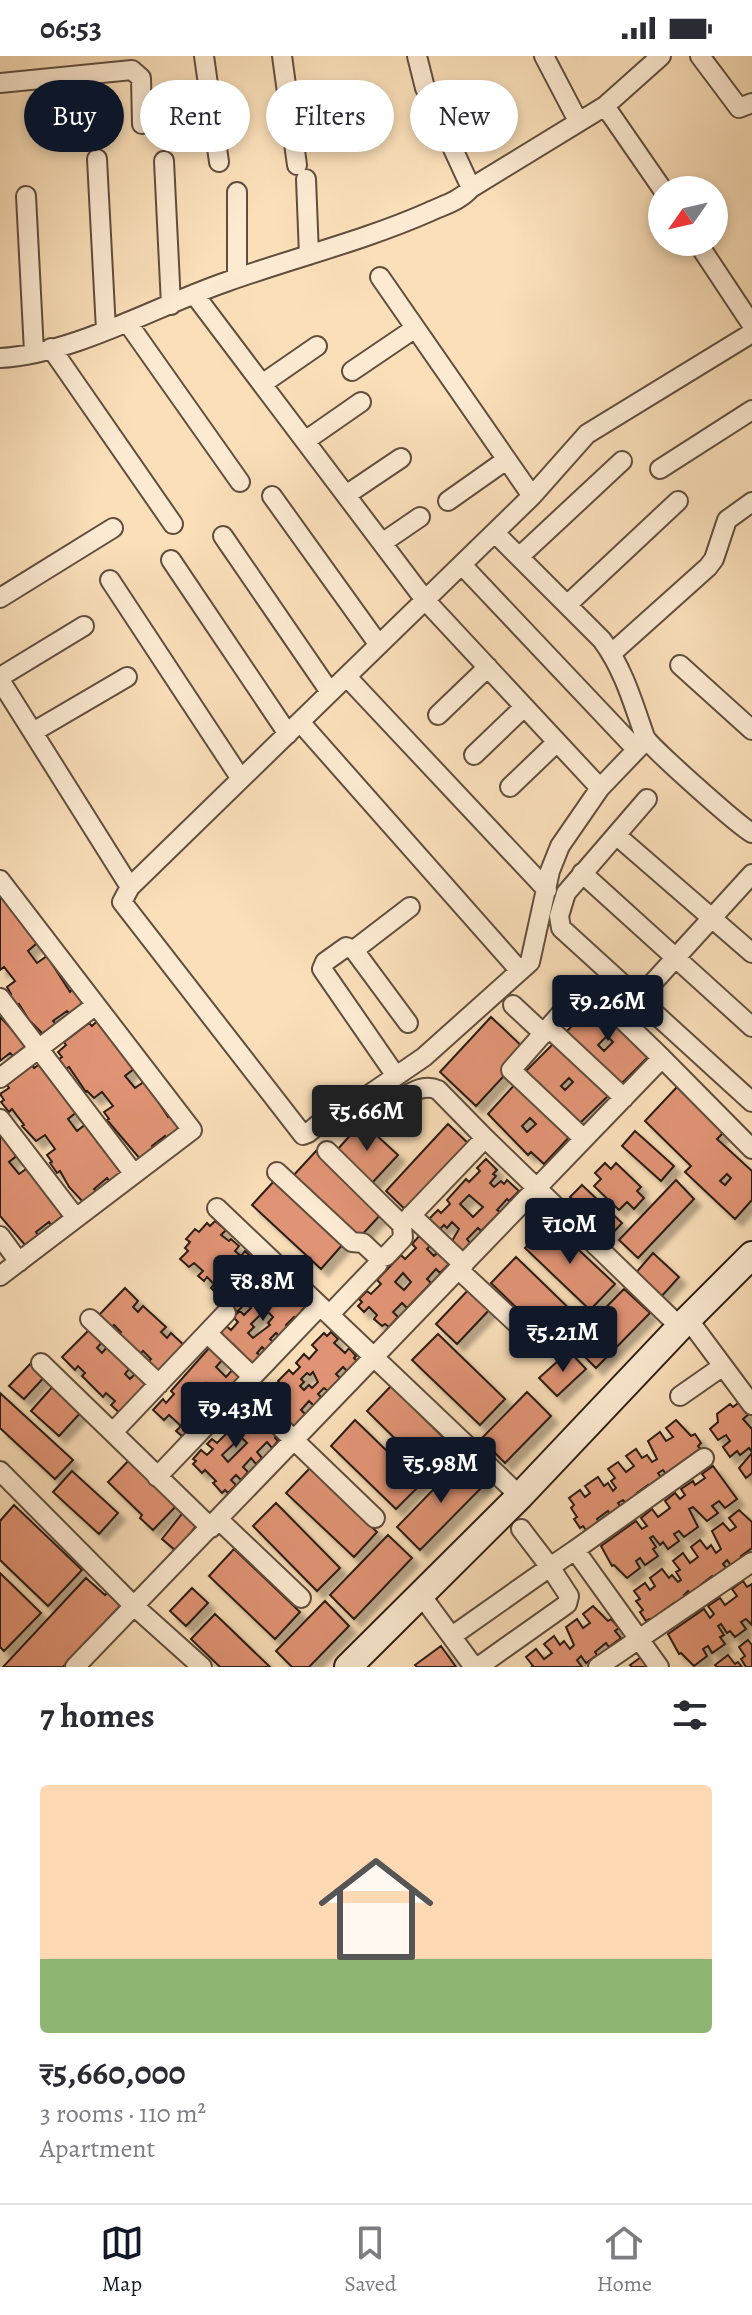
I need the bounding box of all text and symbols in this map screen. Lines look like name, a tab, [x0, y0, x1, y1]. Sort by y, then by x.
text: 06:53	[40, 8, 102, 48]
chip: Buy	[24, 80, 124, 152]
chip: Rent	[140, 80, 250, 152]
chip: Filters	[266, 80, 394, 152]
chip: New	[410, 80, 518, 152]
north arrow	[648, 176, 728, 256]
map controls	[648, 176, 728, 256]
pin: ₹9.26M	[543, 975, 673, 1043]
text: ₹9.26M	[570, 983, 646, 1018]
pin: ₹5.66M	[302, 1085, 432, 1153]
text: ₹5.66M	[330, 1093, 404, 1128]
pin: ₹10M	[523, 1198, 617, 1266]
text: ₹10M	[543, 1206, 597, 1241]
pin: ₹8.8M	[207, 1255, 319, 1323]
text: ₹8.8M	[231, 1263, 295, 1298]
pin: ₹5.21M	[498, 1306, 628, 1374]
text: ₹5.21M	[527, 1314, 599, 1349]
pin: ₹9.43M	[171, 1382, 301, 1450]
text: ₹9.43M	[199, 1390, 273, 1425]
pin: ₹5.98M	[376, 1437, 506, 1505]
text: ₹5.98M	[404, 1445, 478, 1480]
text: 7 homes	[40, 1692, 155, 1739]
icon: filters	[668, 1693, 712, 1737]
icon: home	[304, 1837, 448, 1981]
text: ₹5,660,000	[40, 2049, 186, 2096]
text: 3 rooms · 110 m²	[40, 2096, 206, 2131]
text: Apartment	[40, 2131, 155, 2166]
tab: Map	[100, 2221, 144, 2299]
tab: Saved	[344, 2221, 396, 2299]
tab: Home	[597, 2221, 652, 2299]

